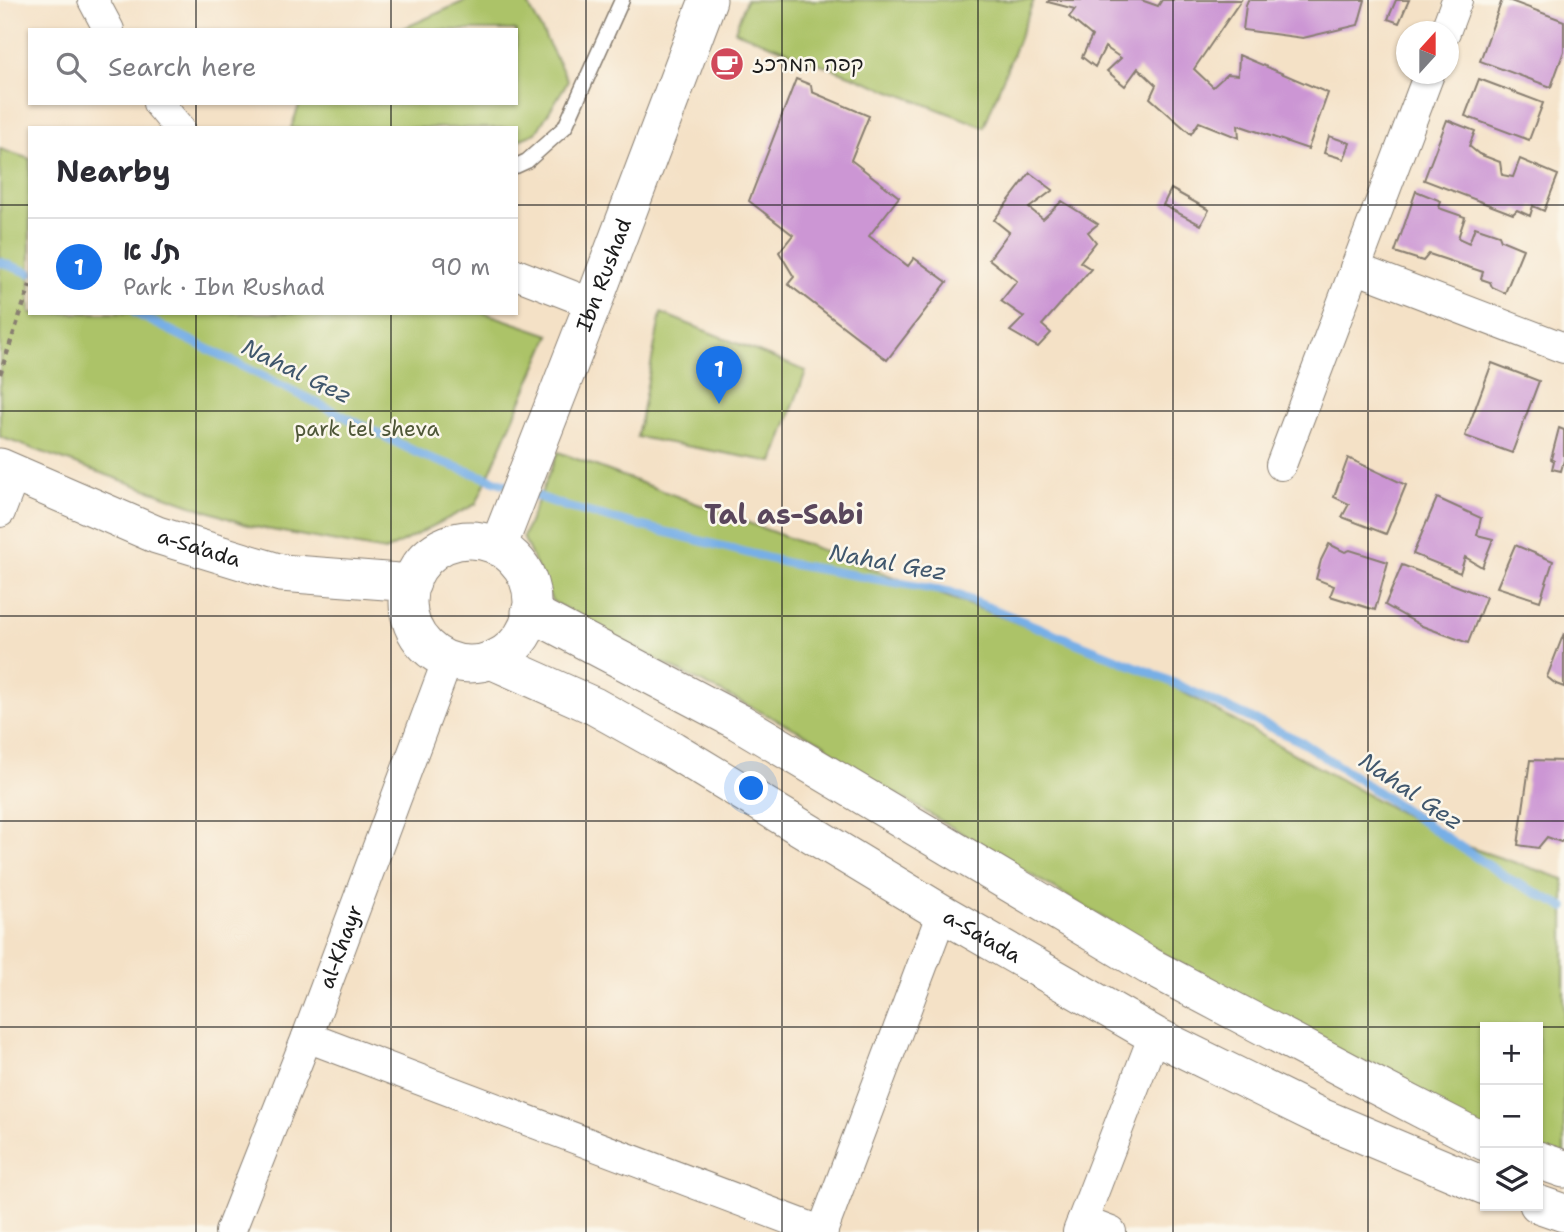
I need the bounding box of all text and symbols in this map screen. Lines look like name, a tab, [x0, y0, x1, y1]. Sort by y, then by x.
north arrow	[1396, 21, 1459, 84]
search box	[28, 28, 518, 105]
cafe icon: קפה המרכז	[708, 45, 746, 83]
icon: search	[52, 48, 90, 86]
text: Search here	[108, 49, 257, 84]
place label: קפה המרכז	[752, 50, 864, 78]
text: Nearby	[56, 151, 171, 192]
street label: Ibn Rushad	[570, 214, 638, 336]
text: תל א	[123, 233, 181, 268]
text: 1	[74, 252, 84, 282]
text: 90 m	[430, 252, 490, 282]
text: Park · Ibn Rushad	[123, 272, 325, 302]
water label: Nahal Gez	[237, 331, 357, 411]
pin: 1	[696, 346, 742, 404]
park label: park tel sheva	[295, 415, 440, 443]
district label: Tal as-Sabi	[704, 495, 864, 533]
street label: a-Sa'ada	[154, 522, 244, 574]
water label: Nahal Gez	[827, 537, 949, 587]
water label: Nahal Gez	[1353, 745, 1469, 837]
your location	[734, 771, 768, 805]
street label: al-Khayr	[312, 901, 369, 993]
street label: a-Sa'ada	[938, 903, 1026, 970]
map controls	[1480, 1022, 1543, 1211]
button: +	[1480, 1022, 1543, 1085]
button: −	[1480, 1085, 1543, 1148]
button: layers	[1480, 1148, 1543, 1211]

